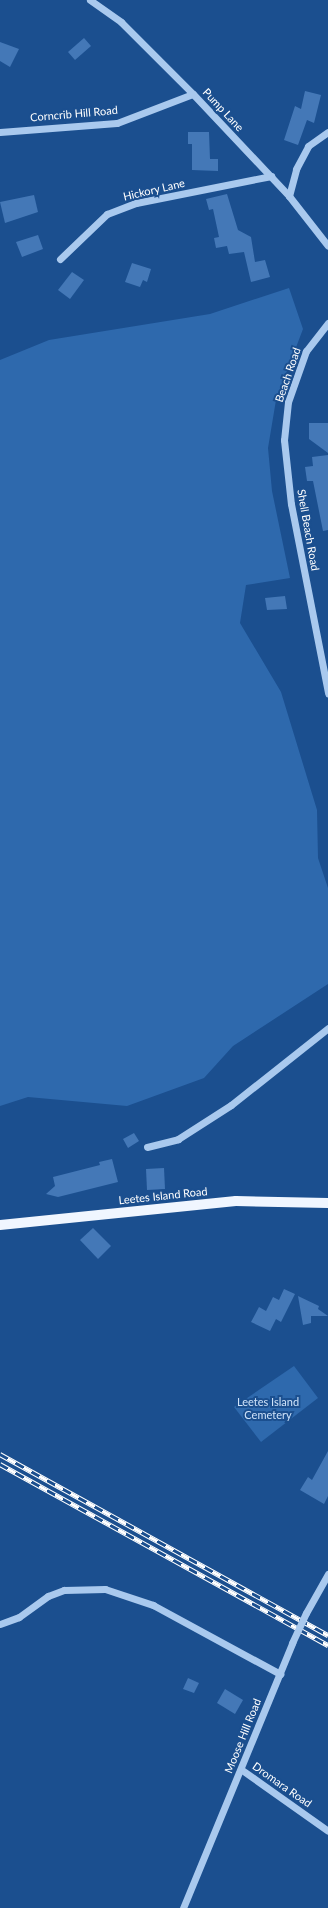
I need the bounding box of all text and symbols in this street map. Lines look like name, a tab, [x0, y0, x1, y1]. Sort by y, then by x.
street label: Pump Lane	[200, 86, 246, 134]
street label: Corncrib Hill Road	[30, 104, 118, 124]
street label: Hickory Lane	[122, 176, 186, 204]
street label: Beach Road	[272, 346, 304, 404]
street label: Shell Beach Road	[294, 488, 322, 572]
street label: Leetes Island Road	[118, 1185, 208, 1207]
park label: Leetes Island Cemetery	[237, 1396, 299, 1422]
street label: Moose Hill Road	[222, 1697, 264, 1775]
street label: Dromara Road	[250, 1760, 314, 1810]

